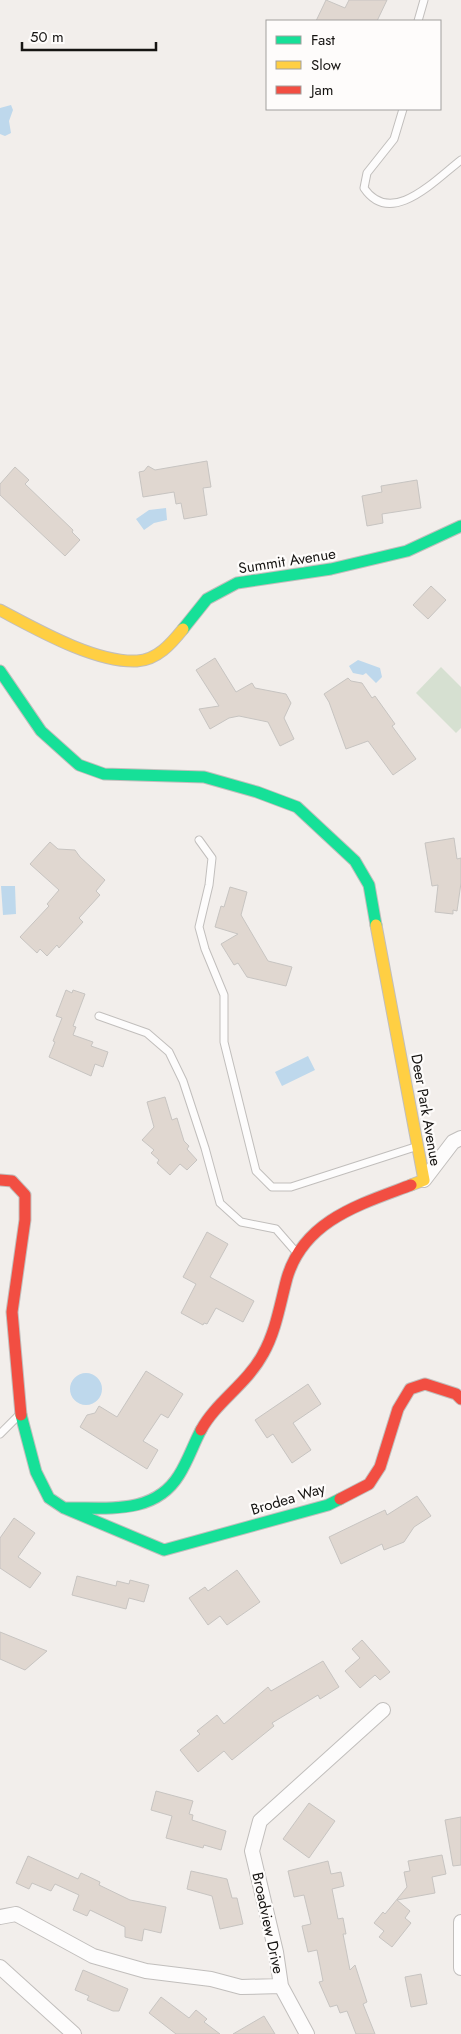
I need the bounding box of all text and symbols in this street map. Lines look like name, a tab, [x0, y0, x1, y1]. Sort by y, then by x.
scale bar	[22, 20, 156, 52]
legend	[266, 20, 441, 110]
text: 50 m	[30, 26, 64, 48]
text: Fast	[311, 29, 335, 51]
text: Slow	[311, 54, 342, 76]
text: Jam	[309, 79, 334, 101]
street label: Summit Avenue	[237, 542, 337, 580]
street label: Deer Park Avenue	[405, 1052, 447, 1168]
street label: Brodea Way	[248, 1477, 328, 1521]
street label: Broadview Drive	[247, 1870, 290, 1976]

